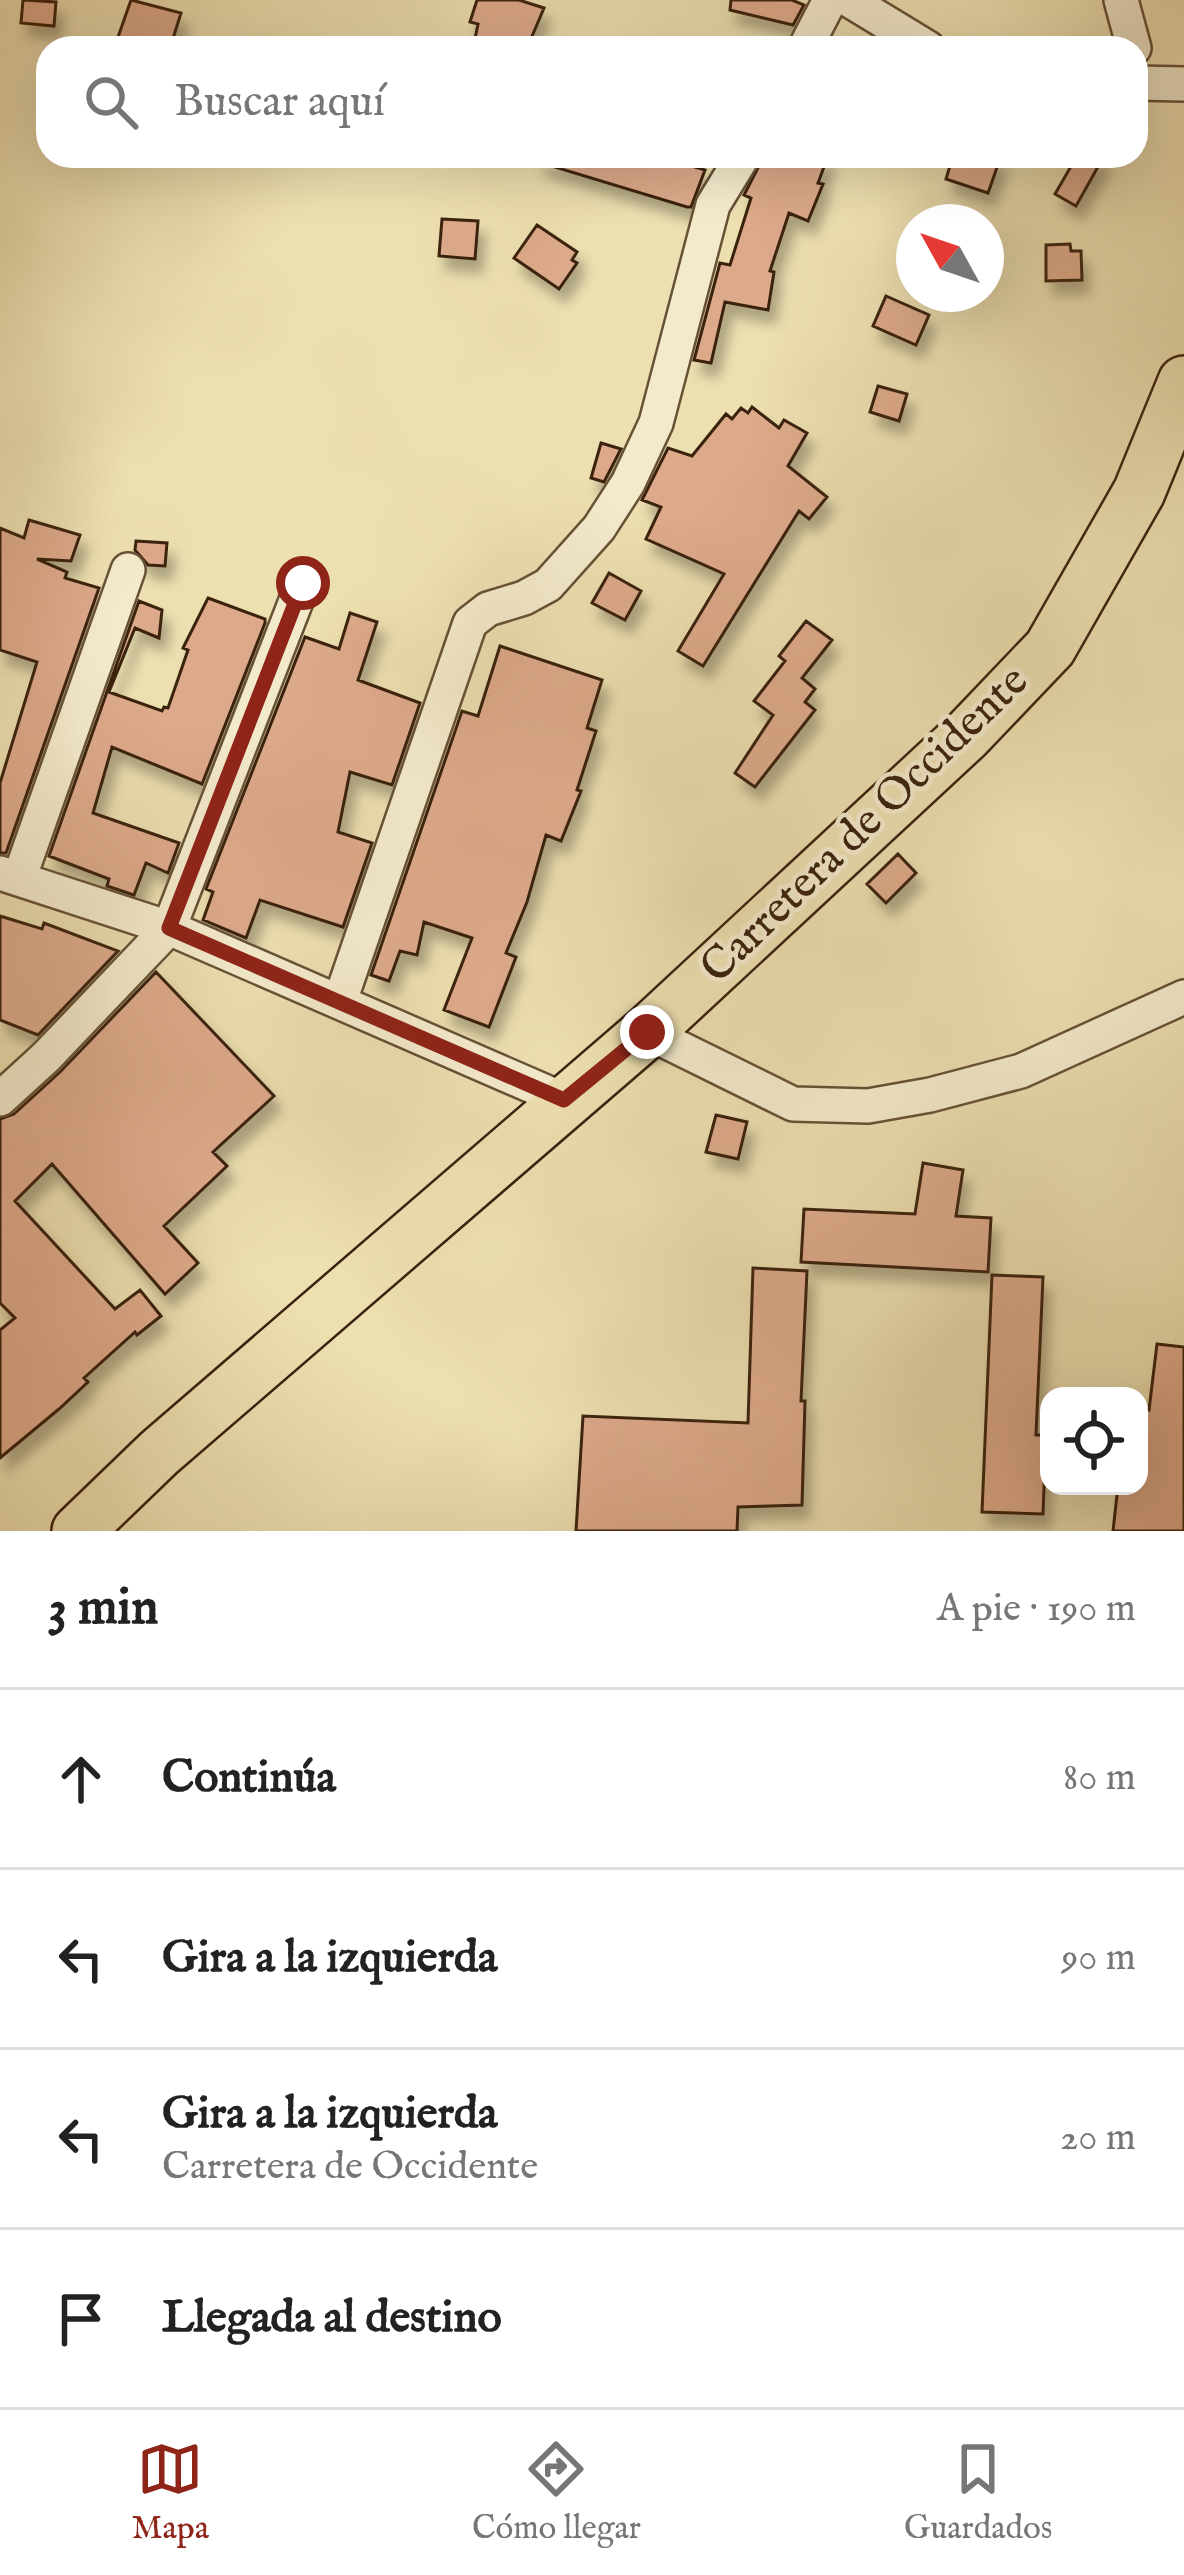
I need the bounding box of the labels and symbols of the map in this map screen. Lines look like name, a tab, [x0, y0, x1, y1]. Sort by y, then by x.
north arrow	[896, 204, 1004, 312]
route start	[276, 556, 330, 610]
street label: Carretera de Occidente	[689, 654, 1041, 996]
route end	[620, 1005, 674, 1059]

